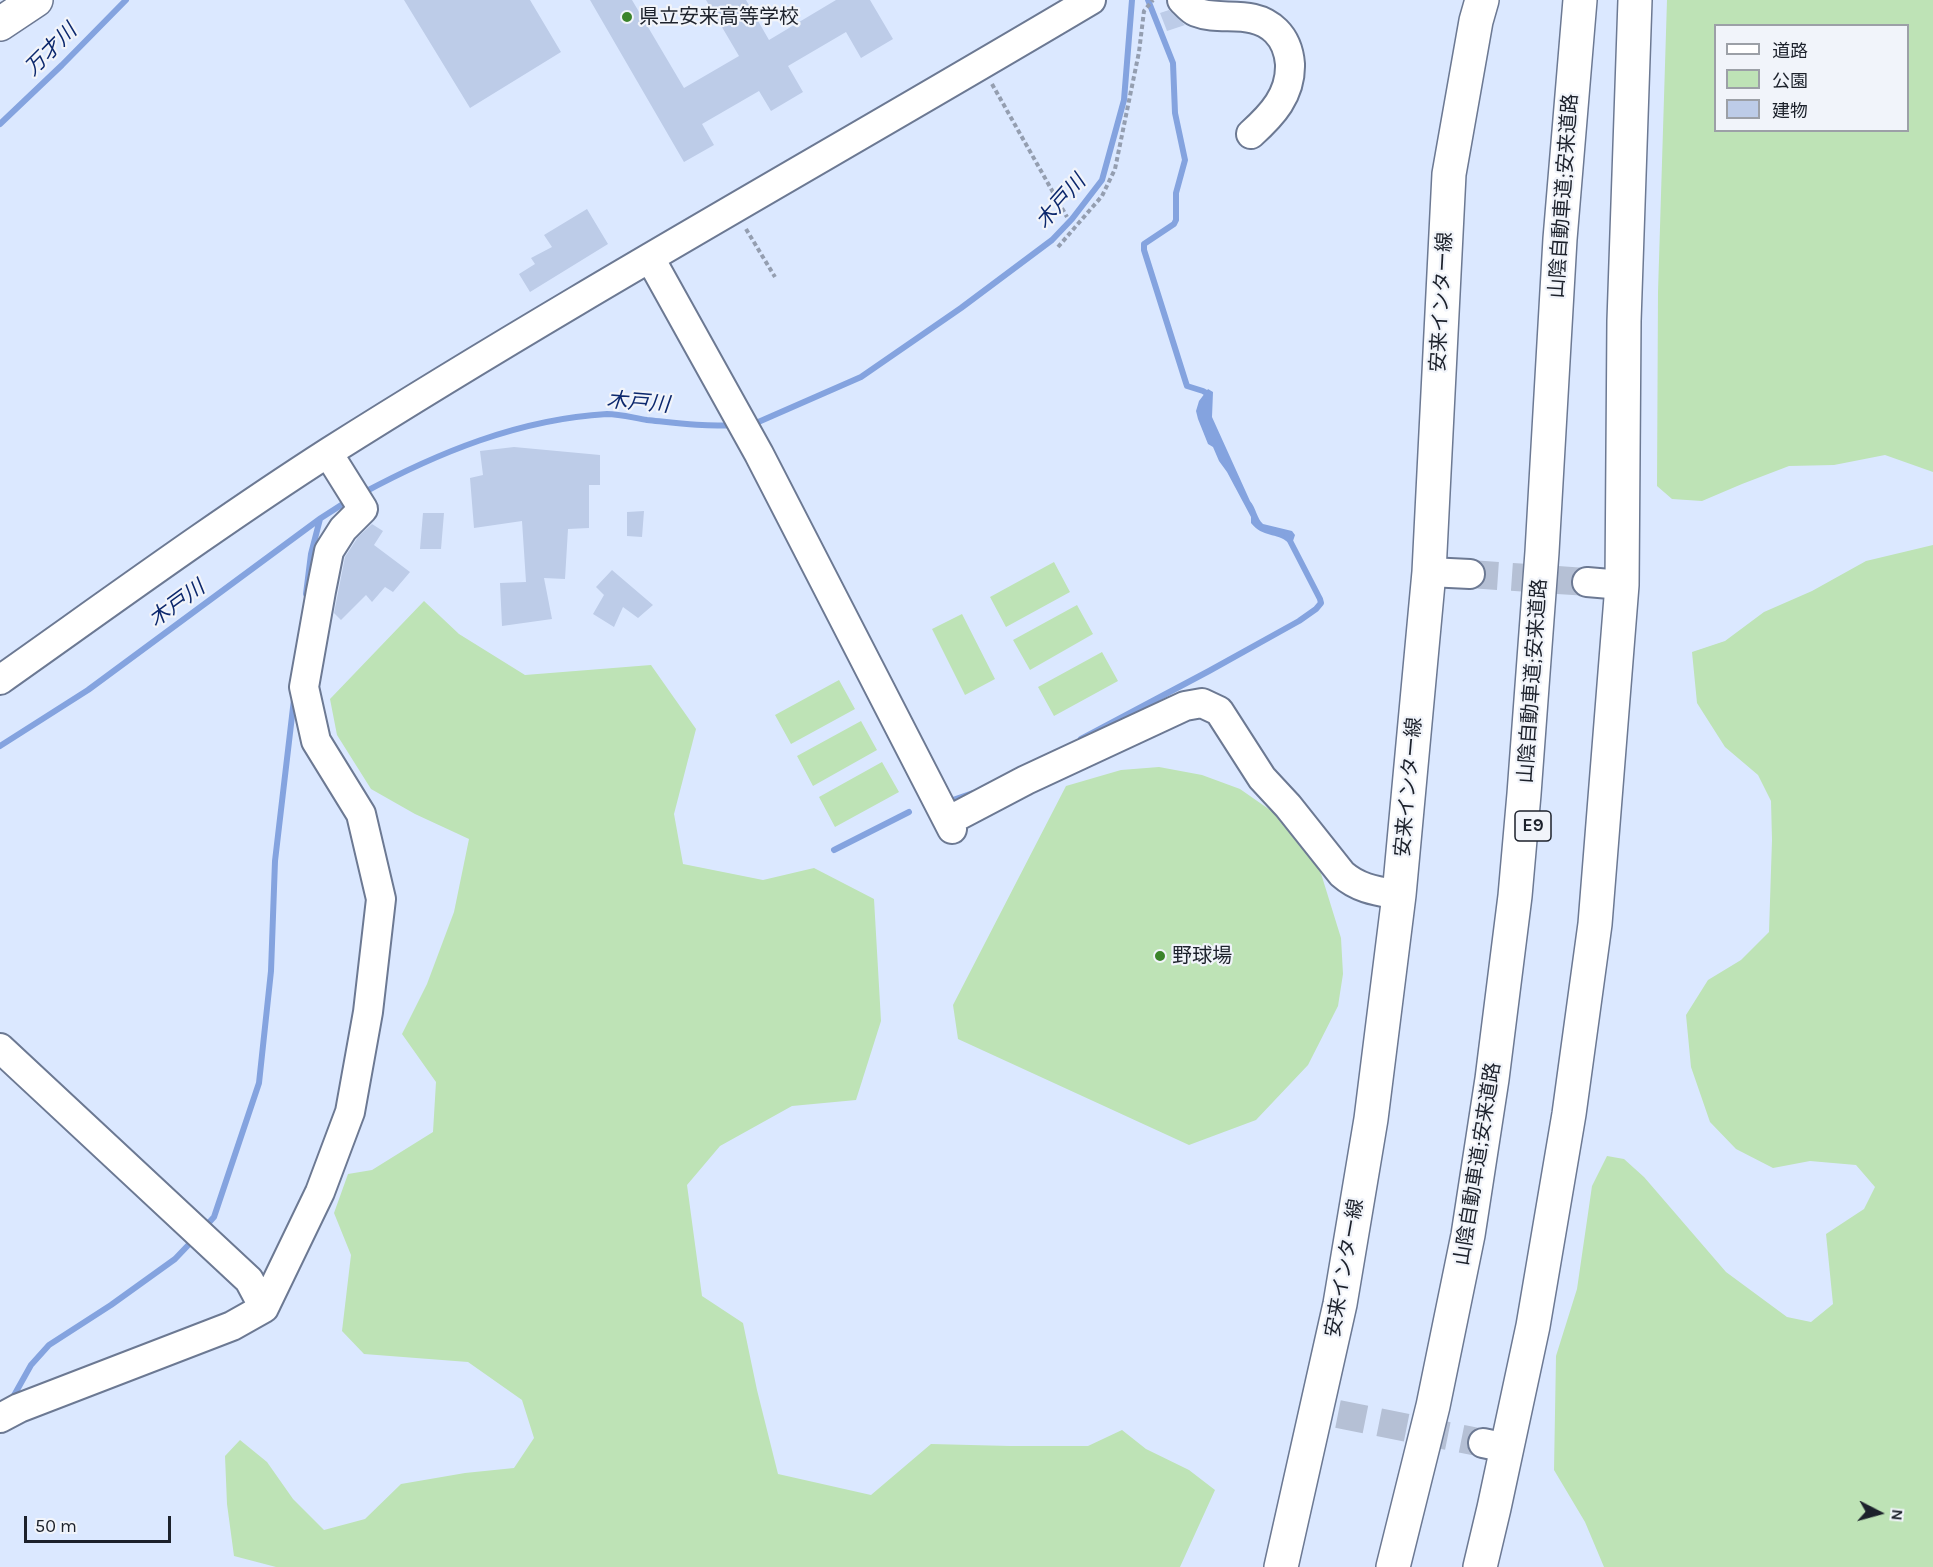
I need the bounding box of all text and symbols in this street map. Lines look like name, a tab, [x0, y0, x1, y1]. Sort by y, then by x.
place label: 県立安来高等学校	[639, 5, 799, 29]
marker: 県立安来高等学校	[620, 10, 634, 24]
water label: 万才川	[20, 19, 82, 81]
legend	[1714, 24, 1909, 132]
text: 道路	[1772, 40, 1808, 62]
text: 公園	[1772, 70, 1808, 92]
street label: 山陰自動車道;安来道路	[1545, 93, 1583, 299]
text: 建物	[1772, 100, 1808, 122]
water label: 木戸川	[1031, 170, 1091, 234]
street label: 安来インター線	[1426, 231, 1458, 373]
water label: 木戸川	[606, 388, 670, 418]
water label: 木戸川	[144, 575, 210, 633]
street label: 山陰自動車道;安来道路	[1514, 578, 1552, 784]
street label: 安来インター線	[1391, 716, 1427, 858]
road number: E9	[1515, 811, 1551, 841]
place label: 野球場	[1172, 944, 1232, 968]
marker: 野球場	[1153, 949, 1167, 963]
street label: 山陰自動車道;安来道路	[1450, 1061, 1506, 1267]
street label: 安来インター線	[1321, 1197, 1369, 1339]
north arrow	[1849, 1483, 1909, 1543]
scale bar	[27, 1504, 174, 1542]
text: N	[1887, 1508, 1907, 1522]
text: 50 m	[35, 1515, 77, 1537]

